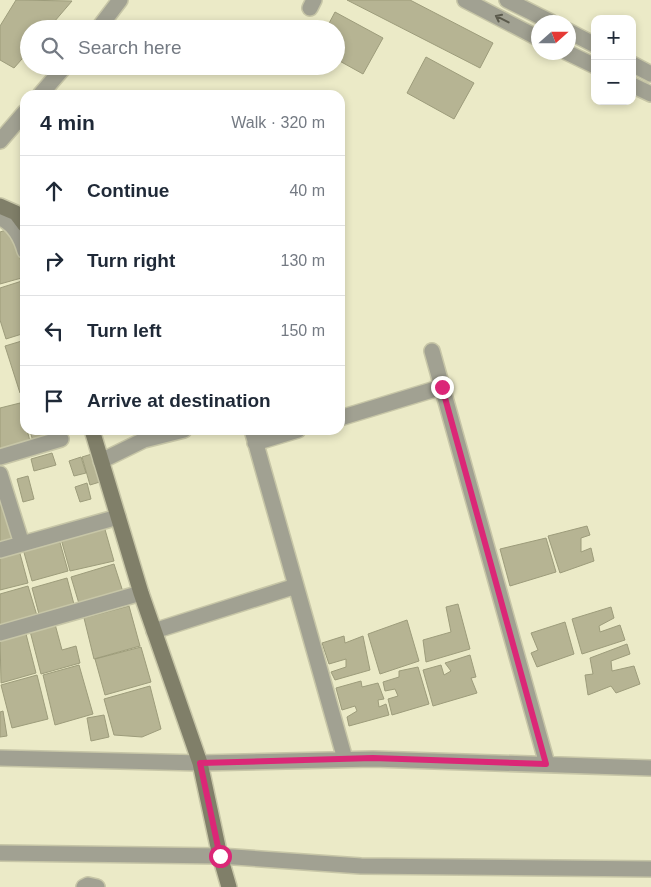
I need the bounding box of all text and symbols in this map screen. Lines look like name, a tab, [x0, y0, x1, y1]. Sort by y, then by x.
one-way arrow	[495, 14, 510, 23]
north arrow	[531, 15, 576, 60]
map controls	[591, 15, 636, 105]
button: +	[591, 15, 636, 60]
search box	[20, 20, 345, 75]
icon: search	[38, 34, 66, 62]
text: Search here	[78, 37, 182, 58]
button: −	[591, 60, 636, 105]
text: 4 min	[40, 111, 95, 134]
text: Walk · 320 m	[231, 114, 325, 131]
icon: ahead	[40, 177, 68, 205]
text: Continue	[87, 180, 169, 201]
text: 40 m	[289, 182, 325, 199]
icon: right	[40, 247, 68, 275]
text: Turn right	[87, 250, 175, 271]
text: 130 m	[281, 252, 325, 269]
icon: left	[40, 317, 68, 345]
text: Turn left	[87, 320, 162, 341]
text: 150 m	[281, 322, 325, 339]
route end	[431, 376, 454, 399]
icon: arrive	[40, 387, 68, 415]
text: Arrive at destination	[87, 390, 271, 411]
route start	[209, 845, 232, 868]

